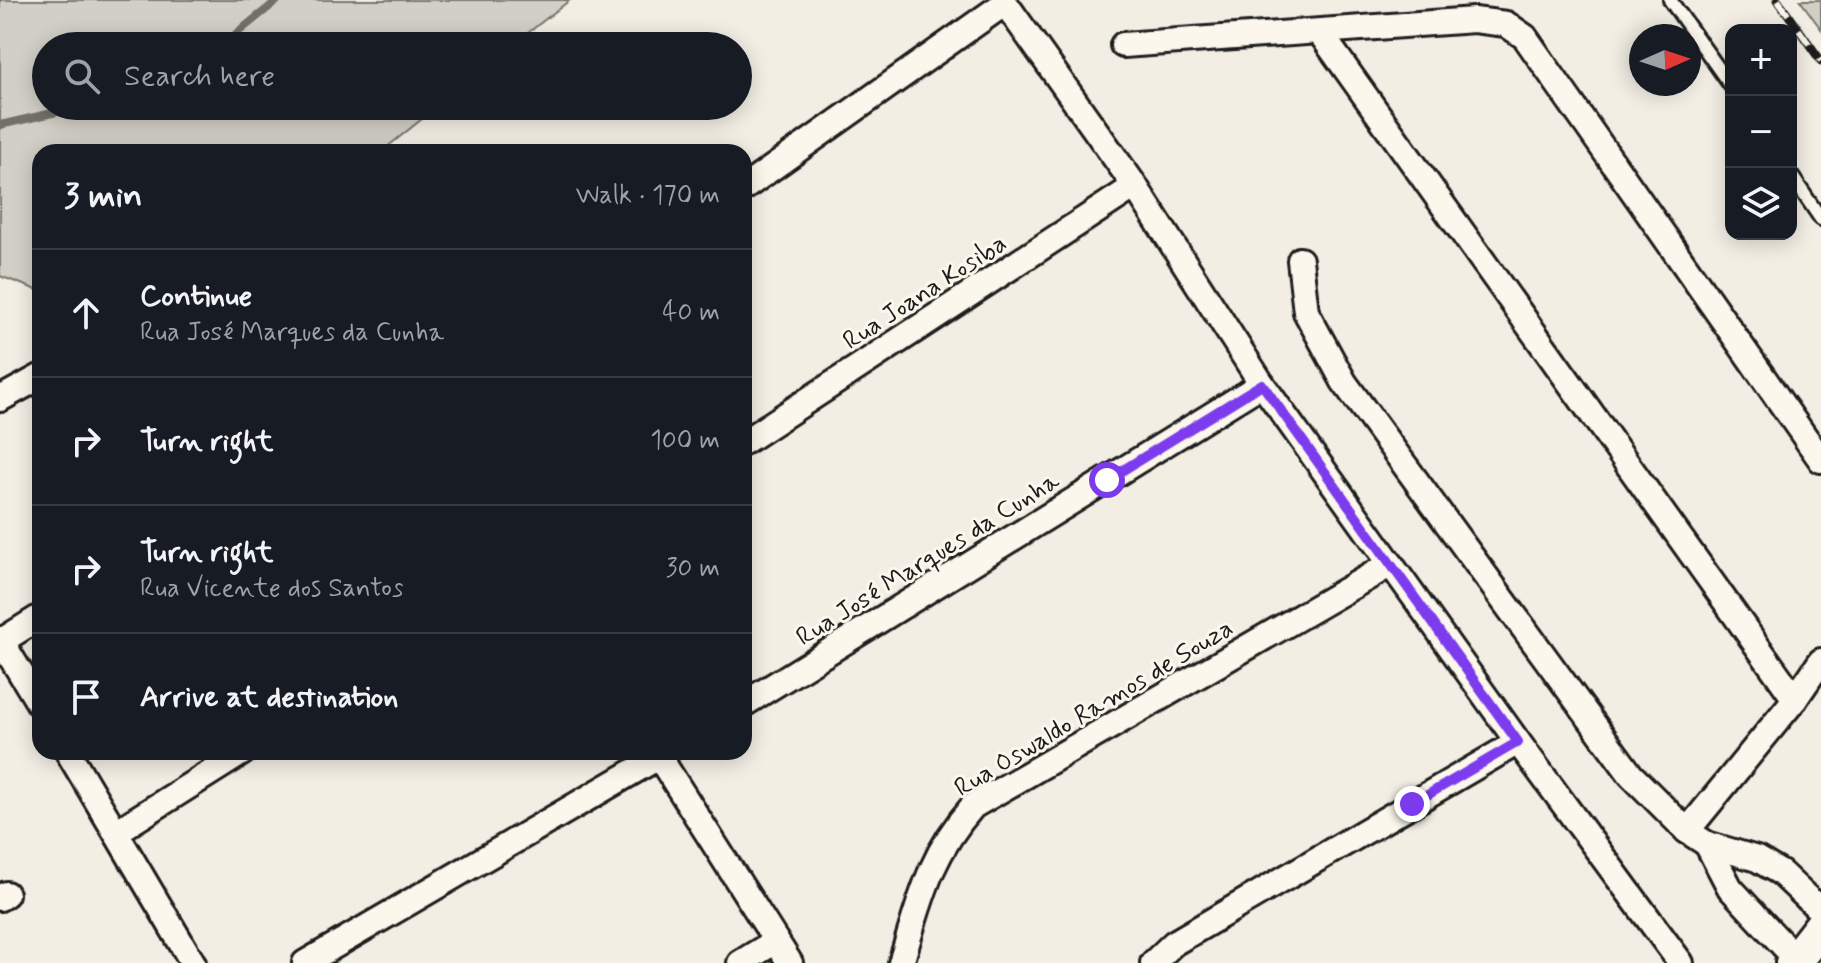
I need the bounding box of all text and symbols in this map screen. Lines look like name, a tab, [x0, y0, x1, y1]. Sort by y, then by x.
north arrow	[1629, 24, 1701, 96]
map controls	[1725, 24, 1797, 240]
button: +	[1725, 24, 1797, 96]
search box	[32, 32, 752, 120]
icon: search	[60, 54, 104, 98]
text: Search here	[124, 57, 275, 96]
button: −	[1725, 96, 1797, 168]
button: layers	[1725, 168, 1797, 240]
text: 3 min	[64, 174, 142, 219]
text: Walk · 170 m	[576, 179, 720, 213]
street label: Rua Joana Kosiba	[837, 227, 1014, 358]
text: Continue	[140, 277, 252, 316]
icon: ahead	[64, 291, 108, 335]
text: 40 m	[662, 296, 720, 330]
text: Rua José Marques da Cunha	[140, 316, 444, 350]
icon: right	[64, 419, 108, 463]
text: Turn right	[140, 422, 273, 461]
text: 100 m	[650, 424, 720, 458]
route start	[1089, 462, 1125, 498]
street label: Rua José Marques da Cunha	[790, 464, 1066, 655]
text: Turn right	[140, 533, 273, 572]
icon: right	[64, 547, 108, 591]
text: 30 m	[666, 552, 720, 586]
text: Rua Vicente dos Santos	[140, 572, 403, 606]
street label: Rua Oswaldo Ramos de Souza	[948, 612, 1240, 806]
icon: arrive	[64, 675, 108, 719]
text: Arrive at destination	[140, 678, 398, 717]
route end	[1394, 786, 1430, 822]

